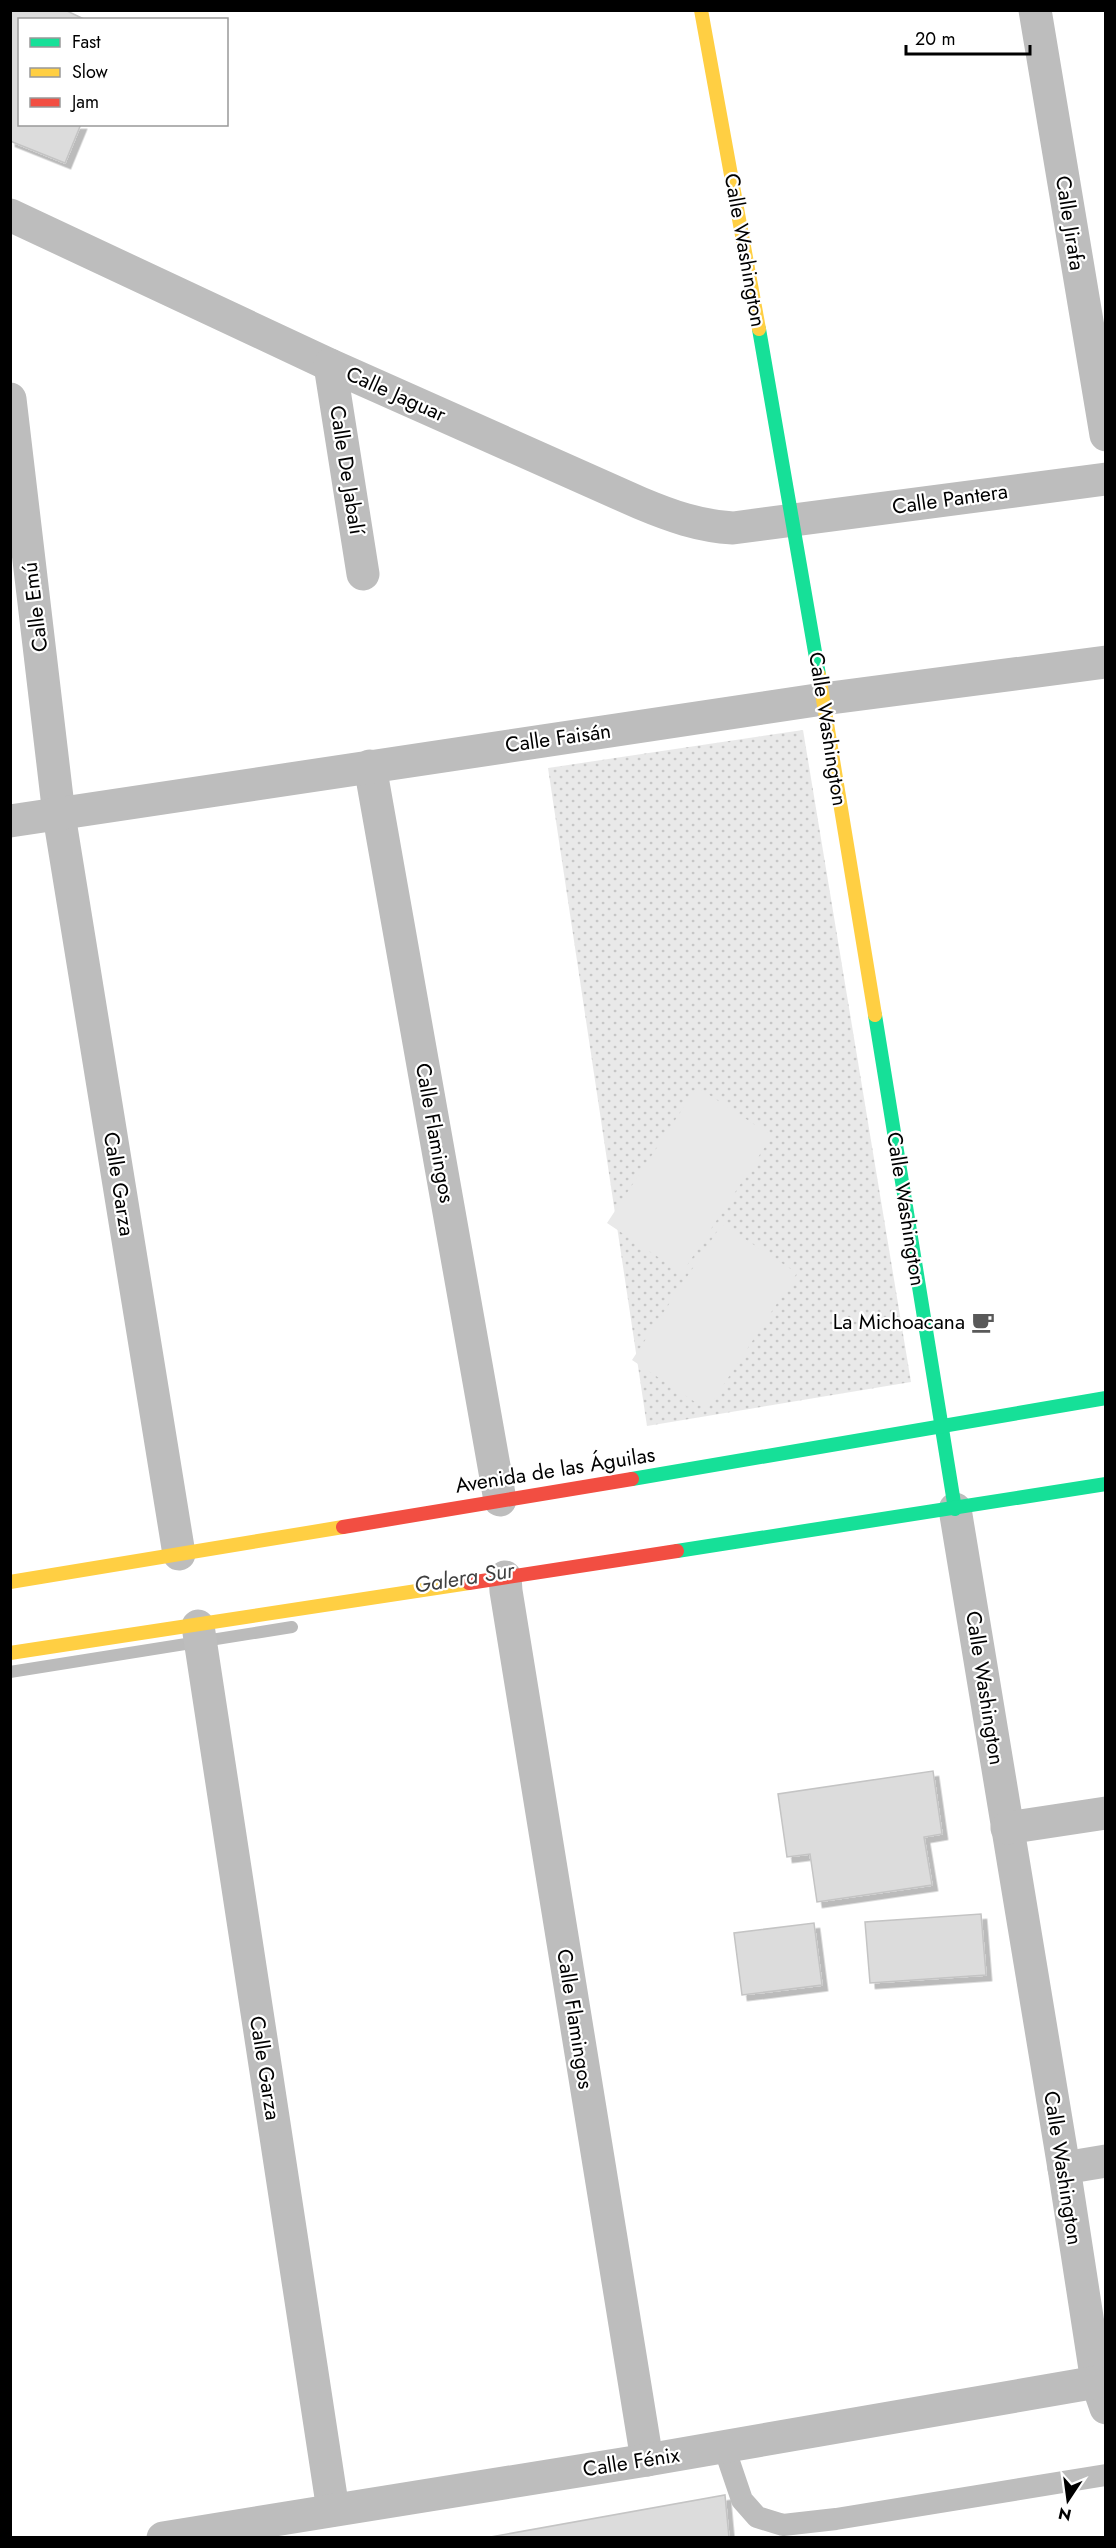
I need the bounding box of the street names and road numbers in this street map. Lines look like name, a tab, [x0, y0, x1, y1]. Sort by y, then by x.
street label: Calle Washington	[717, 171, 773, 329]
street label: Calle Jirafa	[1048, 174, 1092, 272]
street label: Calle Jaguar	[341, 359, 452, 430]
street label: Calle De Jabalí	[322, 403, 372, 538]
street label: Calle Pantera	[890, 476, 1010, 522]
street label: Calle Emú	[15, 560, 55, 654]
street label: Calle Washington	[801, 650, 855, 808]
street label: Calle Faisán	[503, 716, 613, 760]
street label: Calle Flamingos	[408, 1061, 462, 1205]
street label: Calle Garza	[96, 1130, 142, 1238]
street label: Calle Washington	[879, 1130, 933, 1288]
street label: Avenida de las Águilas	[453, 1439, 657, 1501]
street label: Calle Washington	[958, 1609, 1012, 1767]
street label: Calle Flamingos	[549, 1947, 601, 2091]
street label: Calle Garza	[242, 2014, 288, 2122]
street label: Calle Washington	[1036, 2089, 1090, 2247]
street label: Calle Fénix	[581, 2440, 682, 2484]

